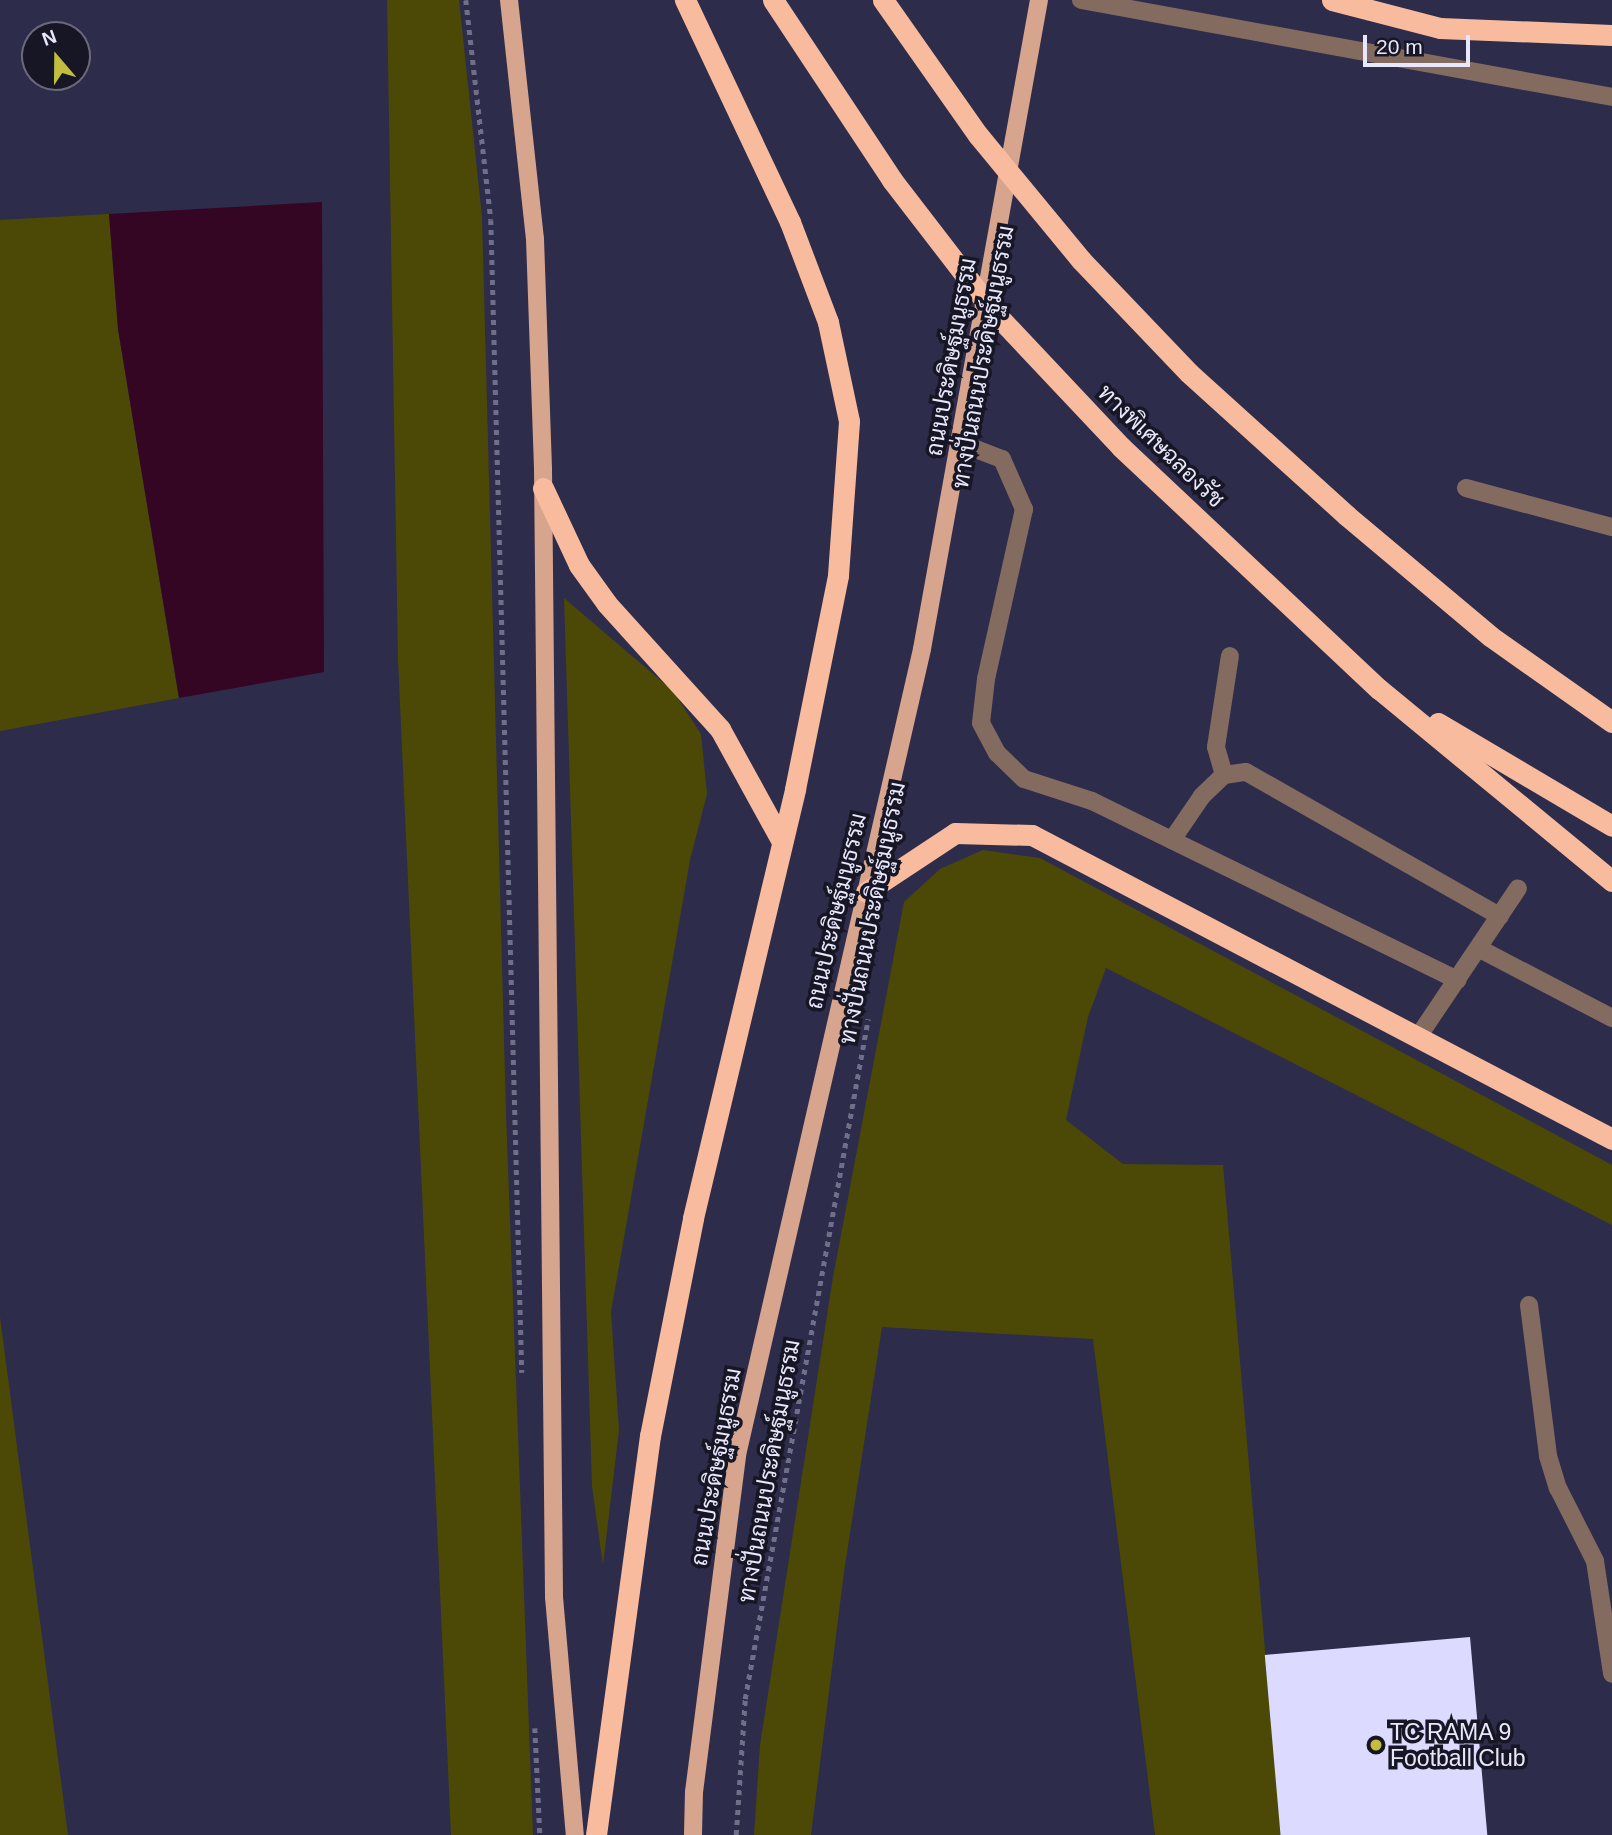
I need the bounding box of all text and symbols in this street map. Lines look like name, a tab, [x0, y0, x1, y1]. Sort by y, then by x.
north arrow	[21, 21, 91, 91]
scale bar	[1367, 21, 1474, 65]
text: N	[39, 25, 59, 50]
text: 20 m	[1376, 35, 1423, 58]
street label: ทางปั่นถนนประดิษฐ์มนูธรรม	[946, 223, 1020, 491]
street label: ถนนประดิษฐ์มนูธรรม	[920, 256, 982, 458]
street label: ทางพิเศษฉลองรัช	[1092, 379, 1230, 513]
street label: ทางปั่นถนนประดิษฐ์มนูธรรม	[833, 779, 911, 1047]
street label: ถนนประดิษฐ์มนูธรรม	[800, 810, 872, 1012]
street label: ทางปั่นถนนประดิษฐ์มนูธรรม	[732, 1337, 806, 1605]
street label: ถนนประดิษฐ์มนูธรรม	[685, 1366, 747, 1568]
place label: TC RAMA 9 Football Club	[1390, 1718, 1526, 1772]
marker: TC RAMA 9 Football Club	[1368, 1737, 1384, 1753]

